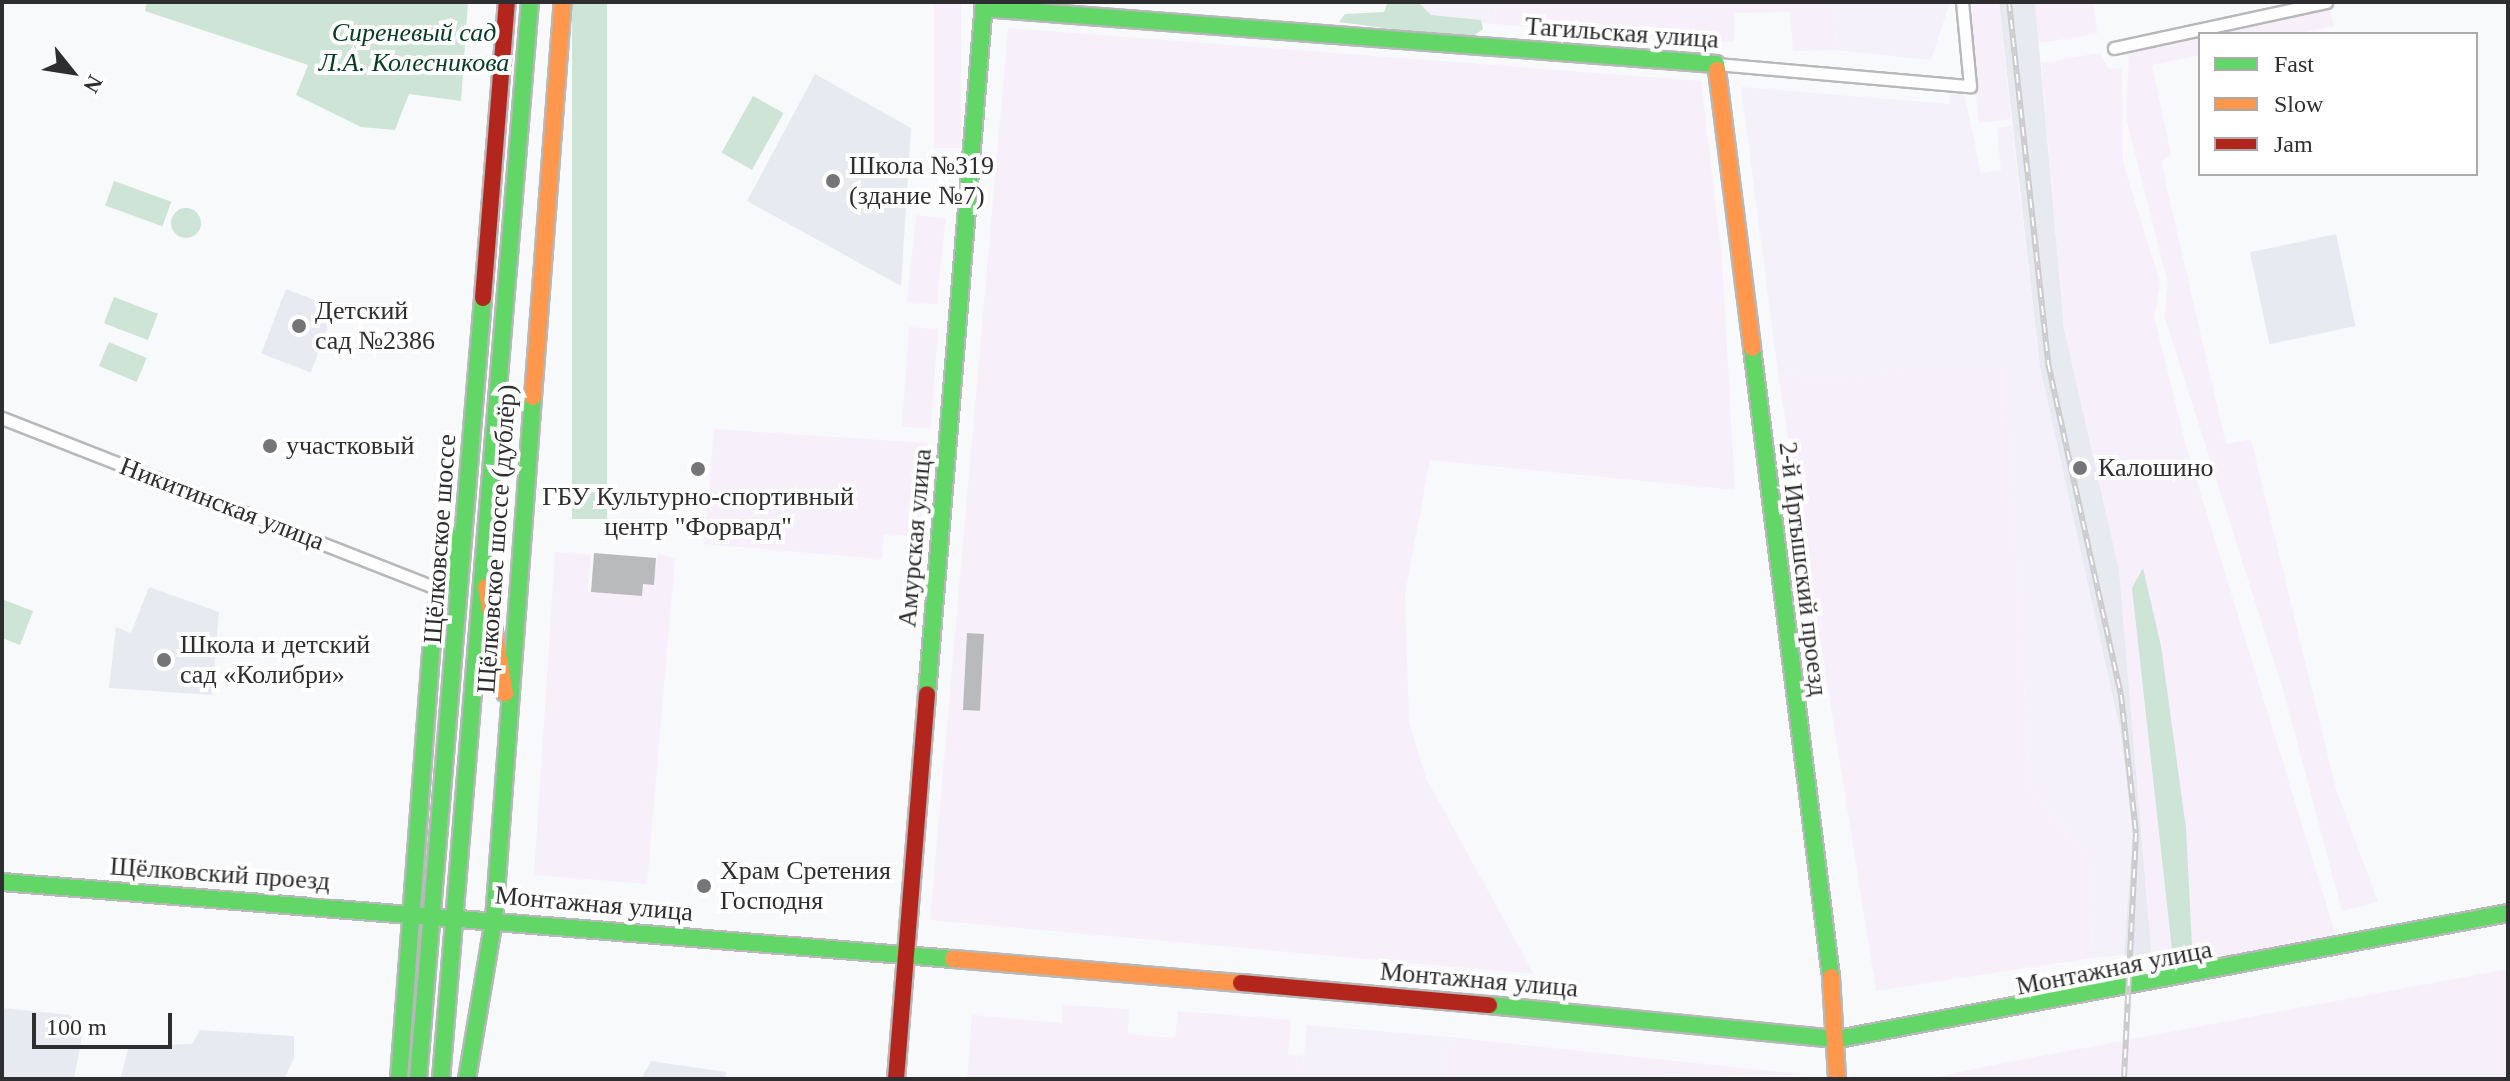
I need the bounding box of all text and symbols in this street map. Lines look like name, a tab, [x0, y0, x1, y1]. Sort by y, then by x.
street label: Тагильская улица	[1524, 11, 1720, 55]
park label: Сиреневый сад Л.А. Колесникова	[319, 17, 509, 78]
north arrow	[32, 32, 112, 112]
legend	[2198, 32, 2478, 176]
text: Fast	[2274, 51, 2314, 77]
text: N	[78, 71, 108, 97]
text: Slow	[2274, 91, 2323, 117]
text: Jam	[2274, 131, 2313, 157]
place label: Школа №319 (здание №7)	[849, 150, 994, 212]
marker: Школа №319 (здание №7)	[824, 172, 842, 190]
place label: Детский сад №2386	[315, 295, 435, 356]
marker: Детский сад №2386	[290, 317, 308, 335]
street label: Щёлковское шоссе (дублёр)	[471, 383, 523, 695]
place label: участковый	[286, 430, 414, 462]
street label: Щёлковское шоссе	[417, 433, 463, 645]
marker: участковый	[261, 437, 279, 455]
street label: 2-й Иртышский проезд	[1772, 440, 1834, 698]
street label: Амурская улица	[892, 447, 938, 629]
street label: Никитинская улица	[115, 451, 329, 557]
place label: Калошино	[2098, 452, 2214, 484]
marker: Калошино	[2069, 457, 2091, 479]
marker: ГБУ Культурно-спортивный центр "Форвард"	[689, 460, 707, 478]
place label: ГБУ Культурно-спортивный центр "Форвард"	[542, 481, 854, 542]
place label: Школа и детский сад «Колибри»	[180, 629, 370, 690]
marker: Школа и детский сад «Колибри»	[155, 651, 173, 669]
street label: Щёлковский проезд	[109, 851, 331, 897]
place label: Храм Сретения Господня	[720, 855, 891, 916]
marker: Храм Сретения Господня	[695, 877, 713, 895]
street label: Монтажная улица	[494, 880, 694, 928]
street label: Монтажная улица	[2014, 934, 2214, 1002]
street label: Монтажная улица	[1379, 956, 1579, 1004]
scale bar	[36, 997, 176, 1047]
text: 100 m	[46, 1014, 107, 1040]

